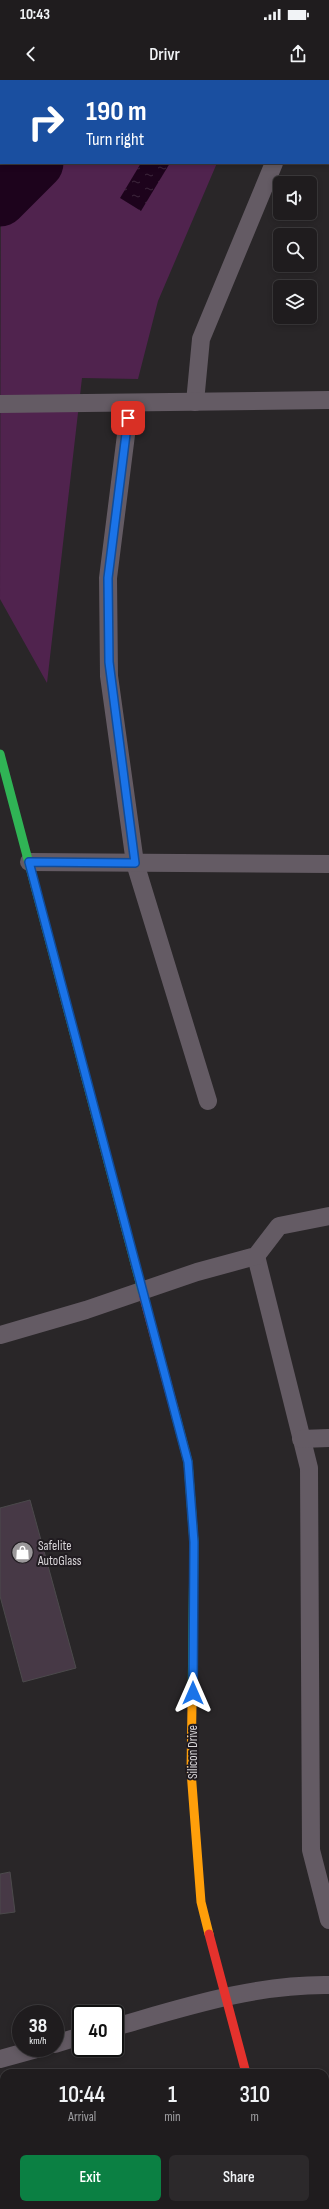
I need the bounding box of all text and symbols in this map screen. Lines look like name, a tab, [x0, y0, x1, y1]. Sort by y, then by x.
text: 10:43	[20, 5, 50, 24]
icon: back	[20, 43, 42, 65]
icon: share	[287, 43, 309, 65]
text: Drivr	[149, 44, 180, 65]
text: 190 m	[86, 95, 147, 128]
icon: right	[20, 96, 72, 148]
text: Turn right	[86, 129, 144, 150]
map controls	[273, 176, 317, 324]
button: sound	[273, 176, 317, 220]
button: search	[273, 228, 317, 272]
button: layers	[273, 280, 317, 324]
pin	[111, 401, 145, 435]
icon: arrive	[117, 407, 139, 429]
place label: Safelite AutoGlass	[37, 1538, 82, 1569]
shop icon: Safelite AutoGlass	[9, 1539, 35, 1565]
position arrow	[172, 1672, 214, 1714]
street label: Silicon Drive	[185, 1725, 201, 1779]
speed limit sign: 40	[72, 2005, 124, 2057]
text: 38	[29, 2014, 47, 2038]
text: km/h	[29, 2035, 47, 2047]
text: 10:44	[59, 2080, 105, 2109]
text: 1	[168, 2080, 177, 2109]
text: 310	[239, 2080, 270, 2109]
text: Arrival	[68, 2109, 96, 2125]
text: min	[164, 2109, 181, 2125]
text: m	[251, 2109, 259, 2125]
button: Exit	[20, 2155, 161, 2201]
button: Share	[169, 2155, 309, 2201]

